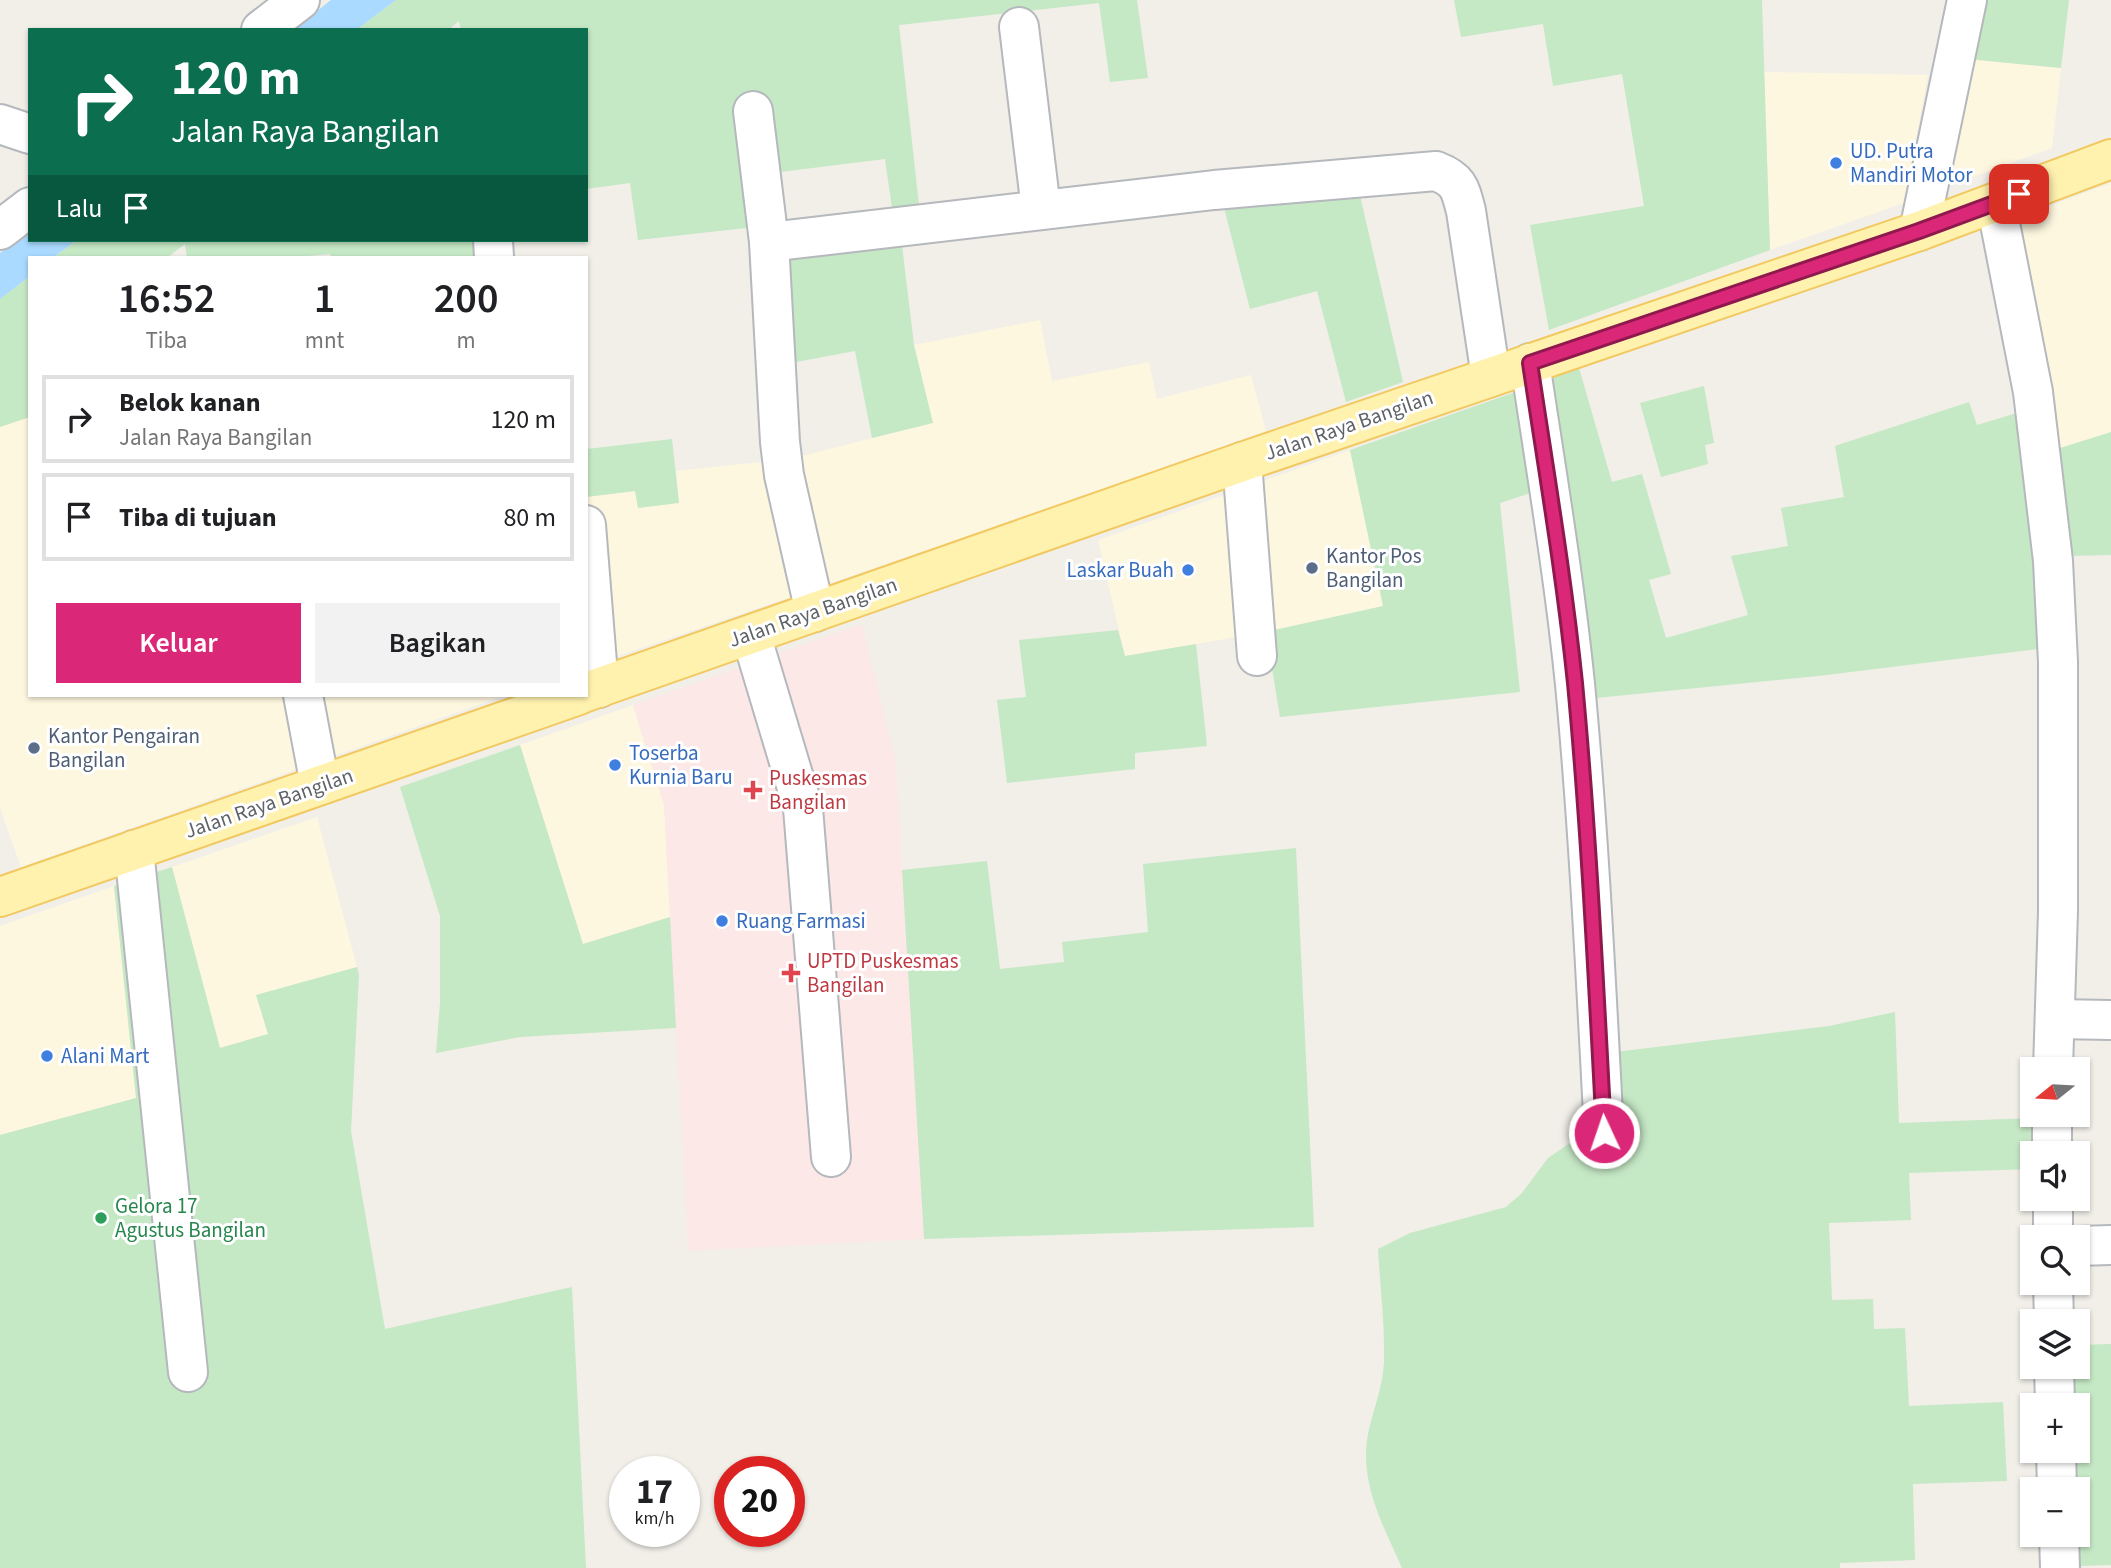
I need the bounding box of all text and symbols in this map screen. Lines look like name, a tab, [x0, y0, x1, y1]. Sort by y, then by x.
text: 120 m	[171, 44, 300, 114]
icon: right	[56, 56, 147, 147]
text: Jalan Raya Bangilan	[171, 109, 440, 155]
place label: UD. Putra Mandiri Motor	[1850, 136, 1973, 190]
marker: UD. Putra Mandiri Motor	[1828, 155, 1844, 171]
pin	[1989, 164, 2049, 224]
icon: arrive	[2000, 175, 2038, 213]
icon: arrive	[117, 189, 155, 227]
text: Lalu	[56, 190, 103, 227]
text: 16:52	[118, 269, 215, 329]
text: 1	[314, 269, 335, 329]
text: 200	[434, 269, 498, 329]
text: Tiba	[145, 324, 187, 357]
text: mnt	[305, 324, 344, 357]
text: m	[457, 324, 476, 357]
street label: Jalan Raya Bangilan	[1261, 382, 1437, 468]
text: Belok kanan	[119, 384, 261, 421]
icon: right	[60, 400, 98, 438]
text: 120 m	[490, 401, 556, 438]
text: Jalan Raya Bangilan	[119, 421, 312, 454]
icon: arrive	[60, 498, 98, 536]
text: Tiba di tujuan	[119, 499, 277, 536]
text: 80 m	[503, 499, 556, 536]
place label: Kantor Pos Bangilan	[1326, 541, 1422, 595]
place label: Laskar Buah	[1066, 555, 1174, 585]
marker: Kantor Pos Bangilan	[1304, 560, 1320, 576]
marker: Laskar Buah	[1180, 562, 1196, 578]
street label: Jalan Raya Bangilan	[725, 569, 901, 655]
button: Keluar	[56, 603, 301, 683]
button: Bagikan	[315, 603, 560, 683]
place label: Kantor Pengairan Bangilan	[48, 721, 200, 775]
place label: Toserba Kurnia Baru	[629, 738, 733, 792]
marker: Kantor Pengairan Bangilan	[26, 740, 42, 756]
marker: Toserba Kurnia Baru	[607, 757, 623, 773]
street label: Jalan Raya Bangilan	[181, 760, 357, 846]
place label: Puskesmas Bangilan	[769, 763, 867, 817]
marker: Puskesmas Bangilan	[743, 780, 763, 800]
place label: Ruang Farmasi	[736, 906, 866, 936]
marker: Ruang Farmasi	[714, 913, 730, 929]
place label: UPTD Puskesmas Bangilan	[807, 946, 959, 1000]
marker: UPTD Puskesmas Bangilan	[781, 963, 801, 983]
place label: Alani Mart	[61, 1041, 149, 1071]
marker: Alani Mart	[39, 1048, 55, 1064]
north arrow	[2020, 1057, 2090, 1127]
map controls	[2020, 1057, 2090, 1547]
position arrow	[1567, 1096, 1641, 1170]
button: sound	[2020, 1141, 2090, 1211]
place label: Gelora 17 Agustus Bangilan	[115, 1191, 266, 1245]
marker: Gelora 17 Agustus Bangilan	[93, 1210, 109, 1226]
button: search	[2020, 1225, 2090, 1295]
button: layers	[2020, 1309, 2090, 1379]
button: +	[2020, 1393, 2090, 1463]
speed limit sign: 20	[714, 1456, 805, 1547]
text: 17	[636, 1467, 673, 1517]
button: −	[2020, 1477, 2090, 1547]
text: km/h	[635, 1506, 674, 1531]

